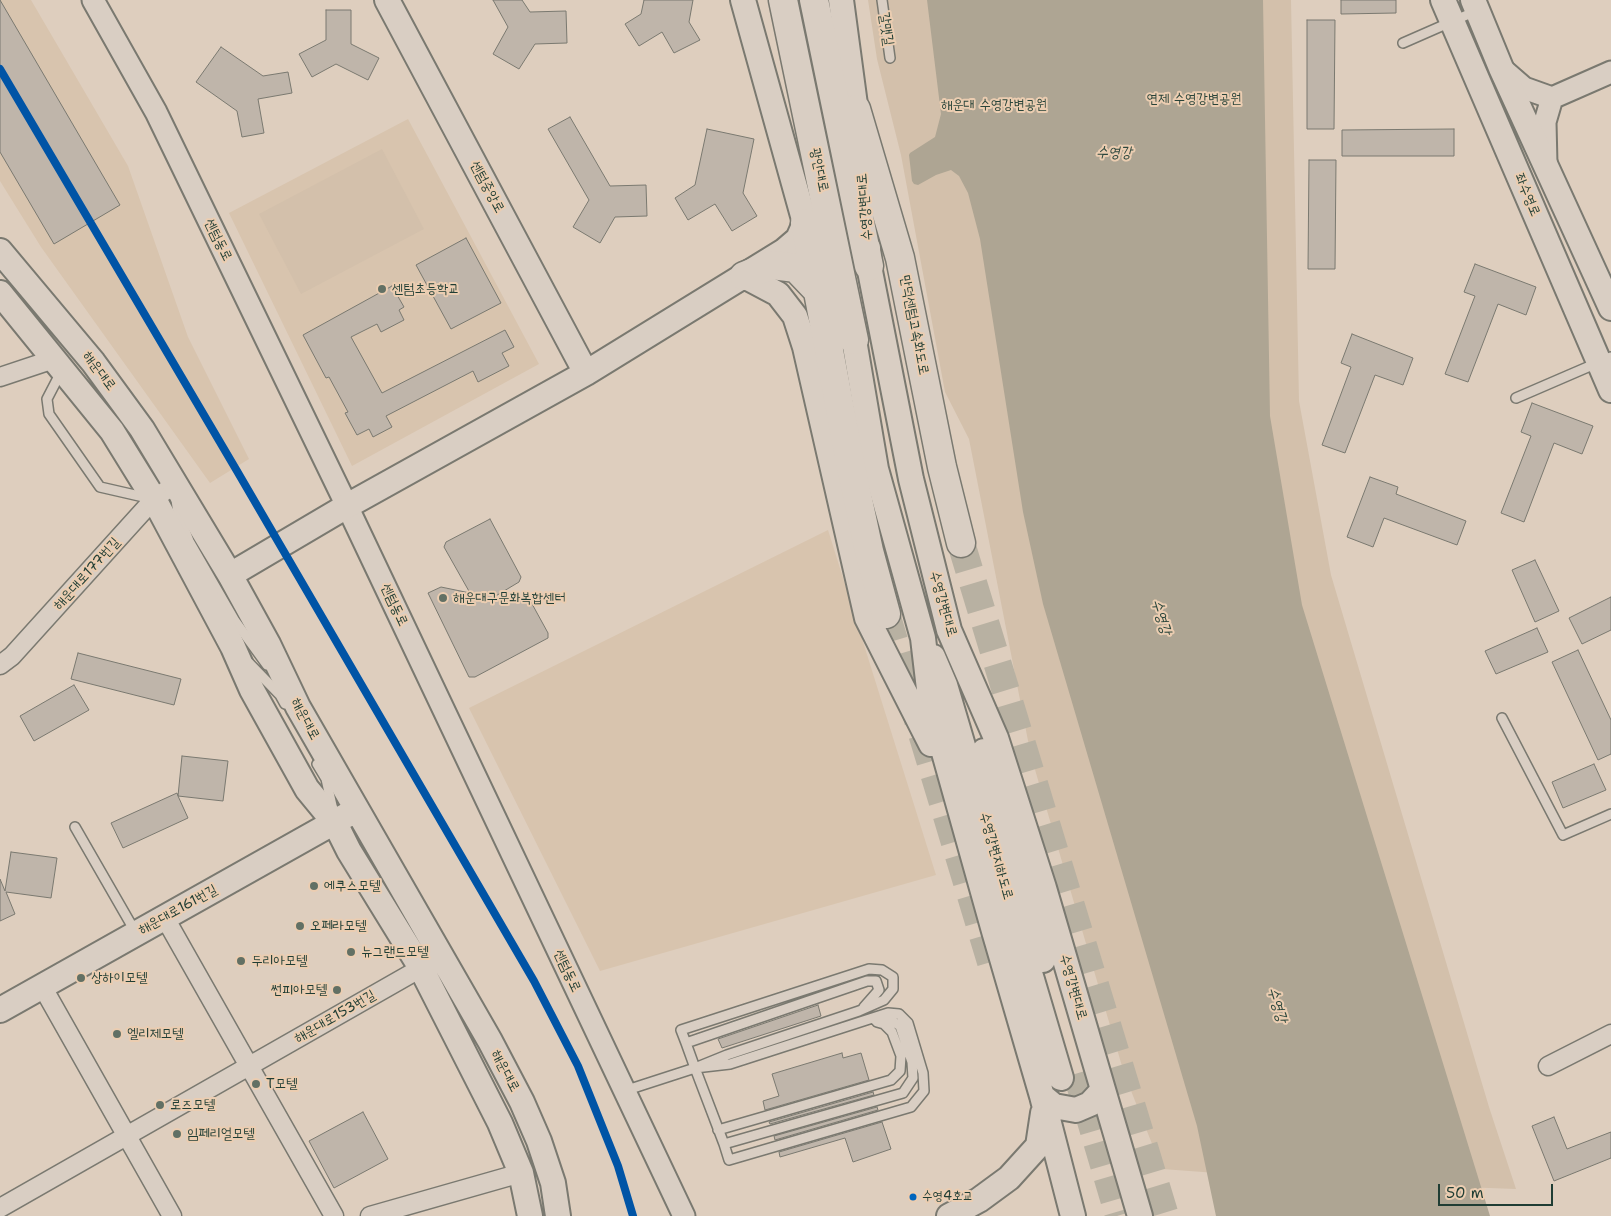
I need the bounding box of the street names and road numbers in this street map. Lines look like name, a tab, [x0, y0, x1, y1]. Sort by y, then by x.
street label: 갈맷길	[875, 11, 897, 47]
street label: 광안대로	[806, 146, 832, 194]
street label: 센텀중앙로	[466, 158, 508, 216]
street label: 좌수영로	[1510, 171, 1544, 219]
street label: 수영강변대로	[854, 173, 876, 241]
street label: 센텀동로	[201, 216, 235, 264]
street label: 만덕센텀고속화도로	[896, 274, 932, 376]
street label: 해운대로	[79, 348, 119, 394]
street label: 해운대로177번길	[50, 534, 124, 614]
street label: 수영강변대로	[926, 569, 960, 639]
street label: 센텀동로	[377, 581, 411, 629]
street label: 해운대로	[287, 695, 323, 743]
street label: 수영강변지하도로	[976, 810, 1016, 902]
street label: 해운대로161번길	[136, 881, 220, 939]
street label: 센텀동로	[550, 947, 584, 995]
street label: 수영강변대로	[1056, 952, 1090, 1022]
street label: 해운대로153번길	[291, 987, 379, 1047]
street label: 해운대로	[487, 1047, 523, 1095]

